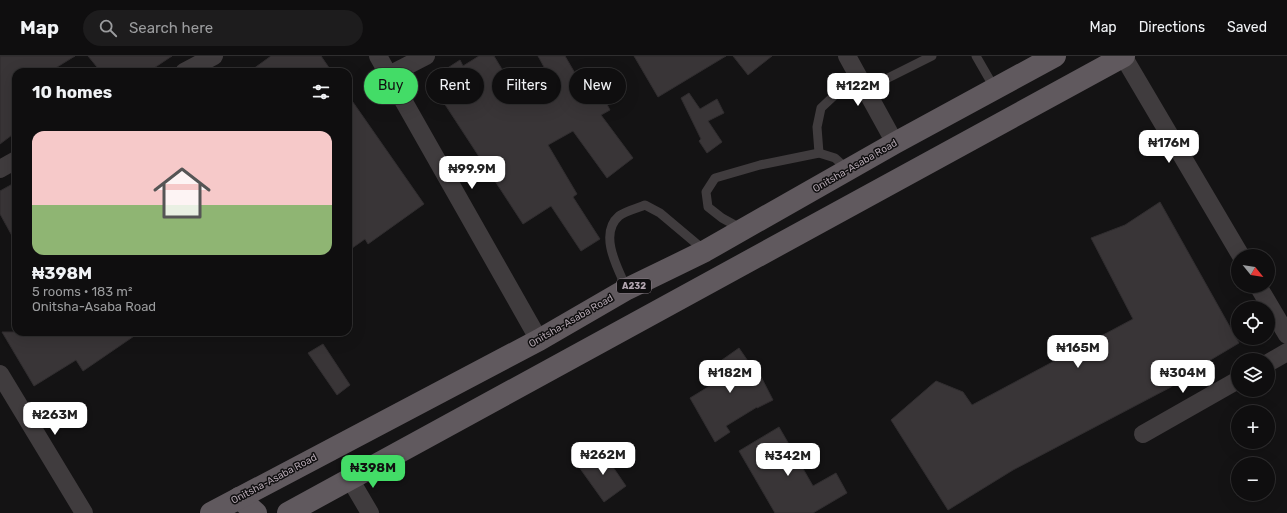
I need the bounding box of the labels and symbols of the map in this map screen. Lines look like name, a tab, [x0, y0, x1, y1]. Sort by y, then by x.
pin: ₦122M	[830, 73, 886, 107]
pin: ₦176M	[1141, 130, 1197, 164]
street label: Onitsha-Asaba Road	[811, 137, 899, 195]
pin: ₦99.9M	[439, 156, 505, 190]
north arrow	[1231, 249, 1275, 293]
road number: A232	[617, 279, 651, 293]
street label: Onitsha-Asaba Road	[527, 292, 615, 350]
pin: ₦165M	[1050, 335, 1106, 369]
pin: ₦182M	[702, 360, 758, 394]
pin: ₦304M	[1155, 360, 1211, 394]
pin: ₦263M	[27, 402, 83, 436]
pin: ₦262M	[575, 442, 631, 476]
pin: ₦342M	[760, 443, 816, 477]
street label: Onitsha-Asaba Road	[229, 451, 319, 507]
pin: ₦398M	[345, 455, 401, 489]

